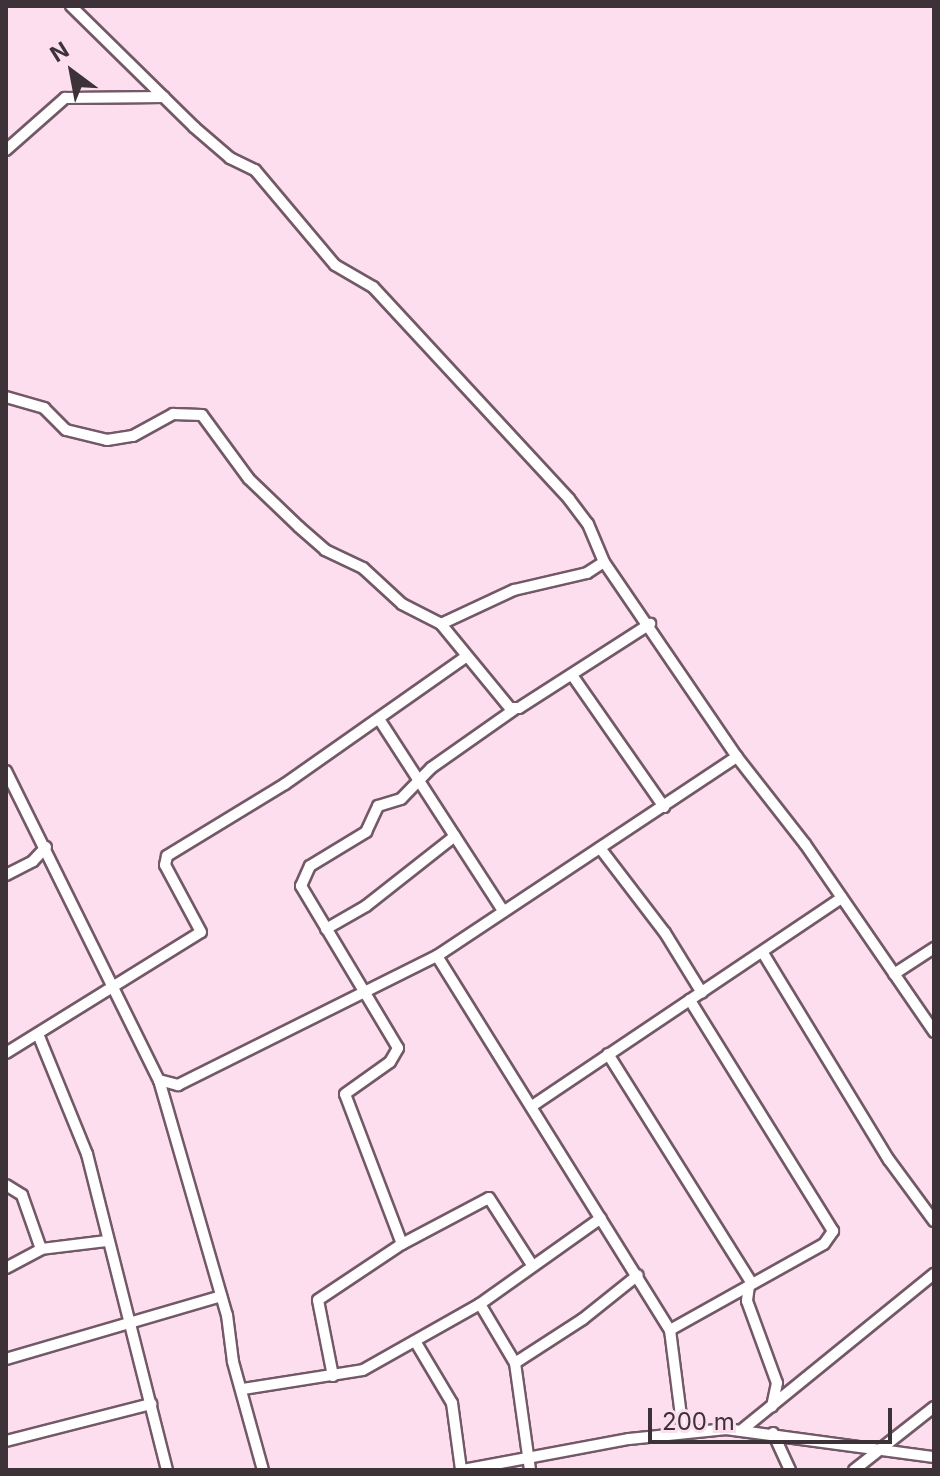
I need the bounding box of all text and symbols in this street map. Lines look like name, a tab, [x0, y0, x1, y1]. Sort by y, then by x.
north arrow	[32, 32, 112, 112]
text: N	[45, 36, 73, 67]
scale bar	[652, 1392, 896, 1442]
text: 200 m	[662, 1407, 735, 1436]

